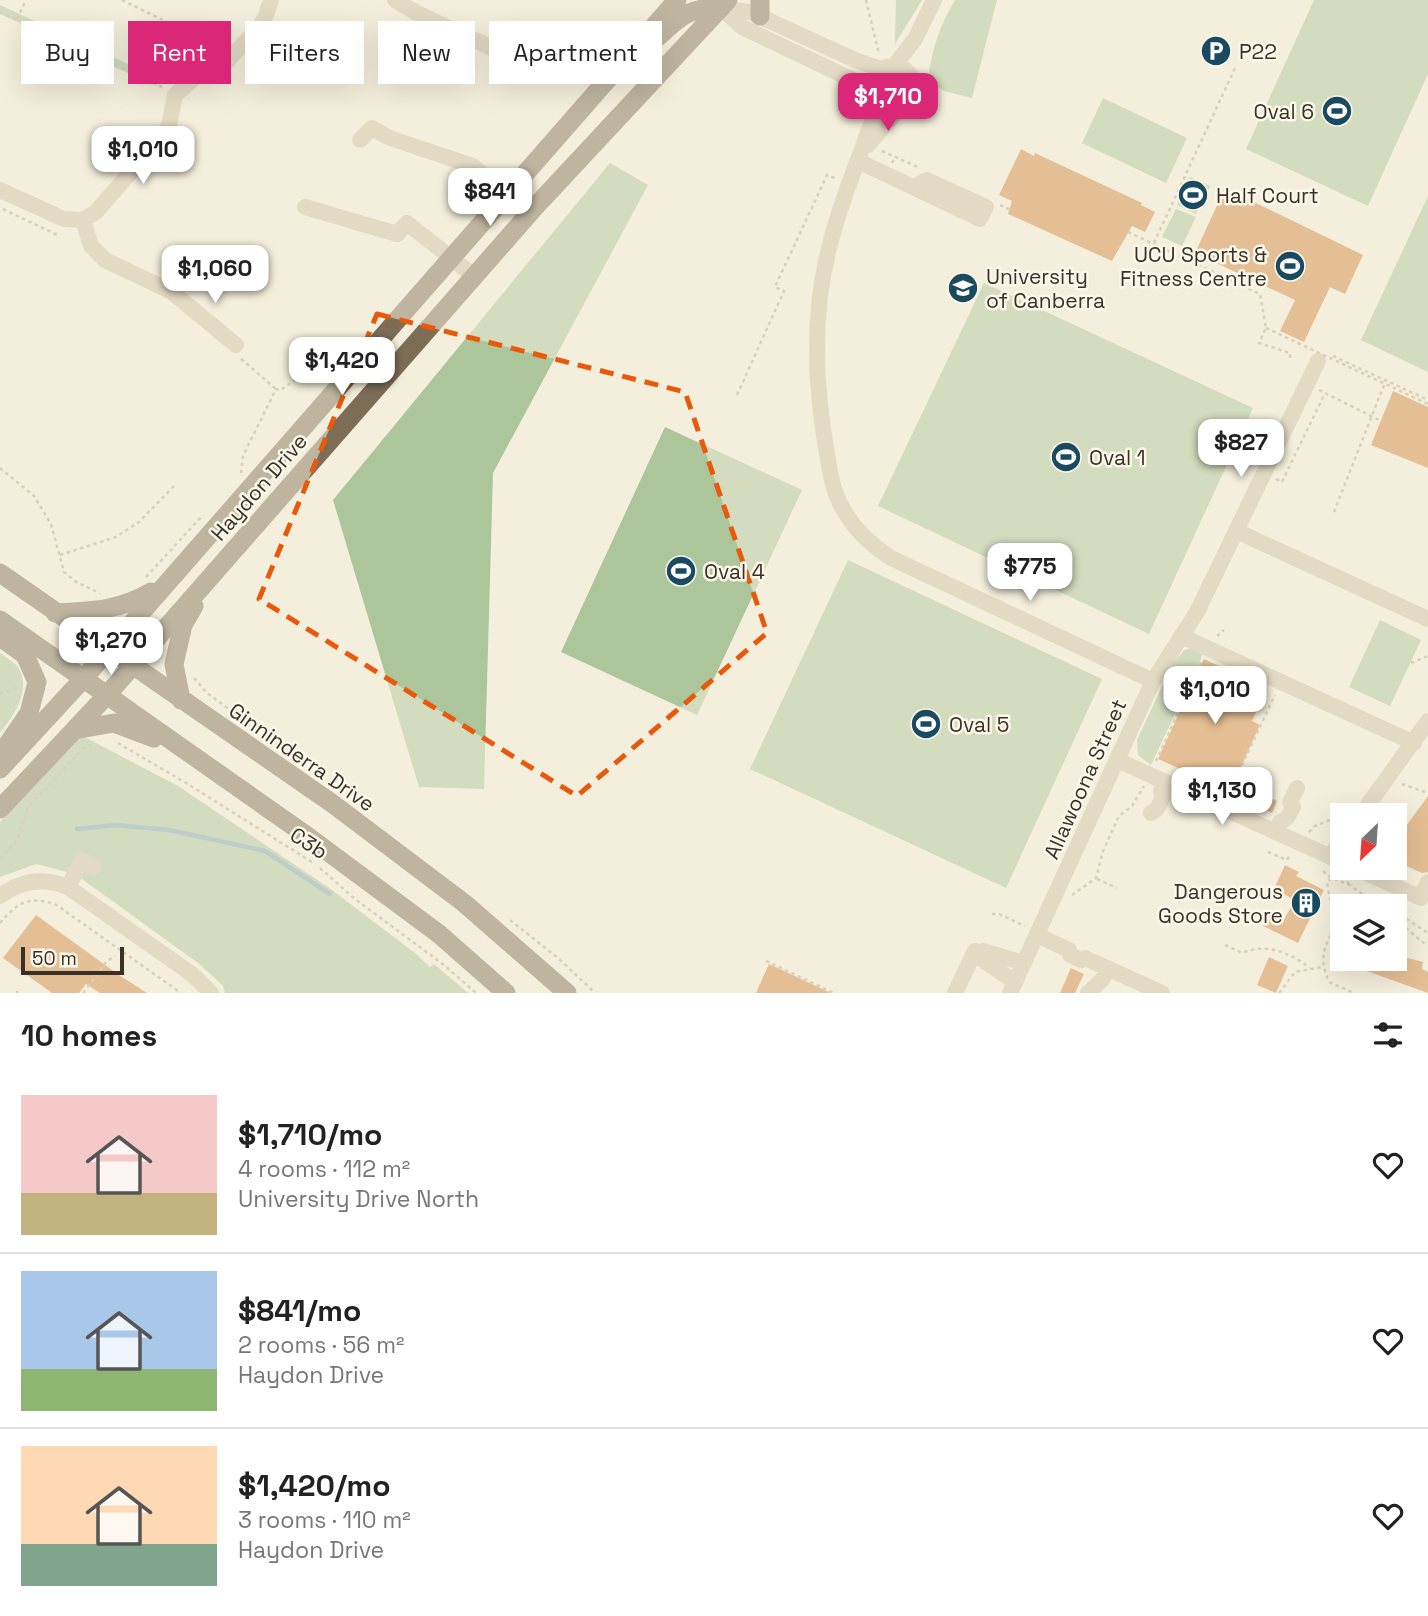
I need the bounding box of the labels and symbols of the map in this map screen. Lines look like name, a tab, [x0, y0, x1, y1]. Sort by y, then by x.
parking icon: P22	[1199, 34, 1233, 68]
place label: P22	[1239, 38, 1277, 65]
pin: $1,710	[831, 74, 945, 133]
sports icon: Oval 6	[1320, 94, 1354, 128]
place label: Oval 6	[1253, 98, 1314, 125]
pin: $1,010	[86, 127, 200, 186]
pin: $841	[449, 168, 531, 228]
sports icon: Half Court	[1176, 178, 1210, 212]
place label: Half Court	[1216, 182, 1319, 209]
place label: UCU Sports & Fitness Centre	[1120, 241, 1267, 292]
pin: $1,060	[158, 246, 272, 305]
sports icon: UCU Sports & Fitness Centre	[1273, 249, 1307, 283]
place label: University of Canberra	[986, 263, 1105, 314]
school or university icon: University of Canberra	[946, 271, 980, 305]
pin: $1,420	[285, 338, 399, 397]
pin: $827	[1200, 420, 1282, 479]
street label: Haydon Drive	[205, 428, 313, 546]
sports icon: Oval 1	[1049, 440, 1083, 474]
place label: Oval 1	[1089, 444, 1145, 471]
pin: $775	[989, 544, 1071, 603]
sports icon: Oval 4	[664, 554, 698, 588]
place label: Oval 4	[704, 558, 765, 585]
pin: $1,270	[54, 618, 168, 677]
pin: $1,010	[1158, 666, 1272, 726]
street label: Allawoona Street	[1038, 695, 1132, 863]
street label: Ginninderra Drive	[224, 697, 380, 817]
sports icon: Oval 5	[909, 707, 943, 741]
place label: Oval 5	[949, 711, 1009, 738]
pin: $1,130	[1165, 768, 1279, 827]
north arrow	[1330, 803, 1407, 880]
street label: C3b	[285, 821, 333, 865]
place label: Dangerous Goods Store	[1158, 878, 1283, 929]
building icon: Dangerous Goods Store	[1289, 886, 1323, 920]
scale bar	[21, 944, 124, 976]

